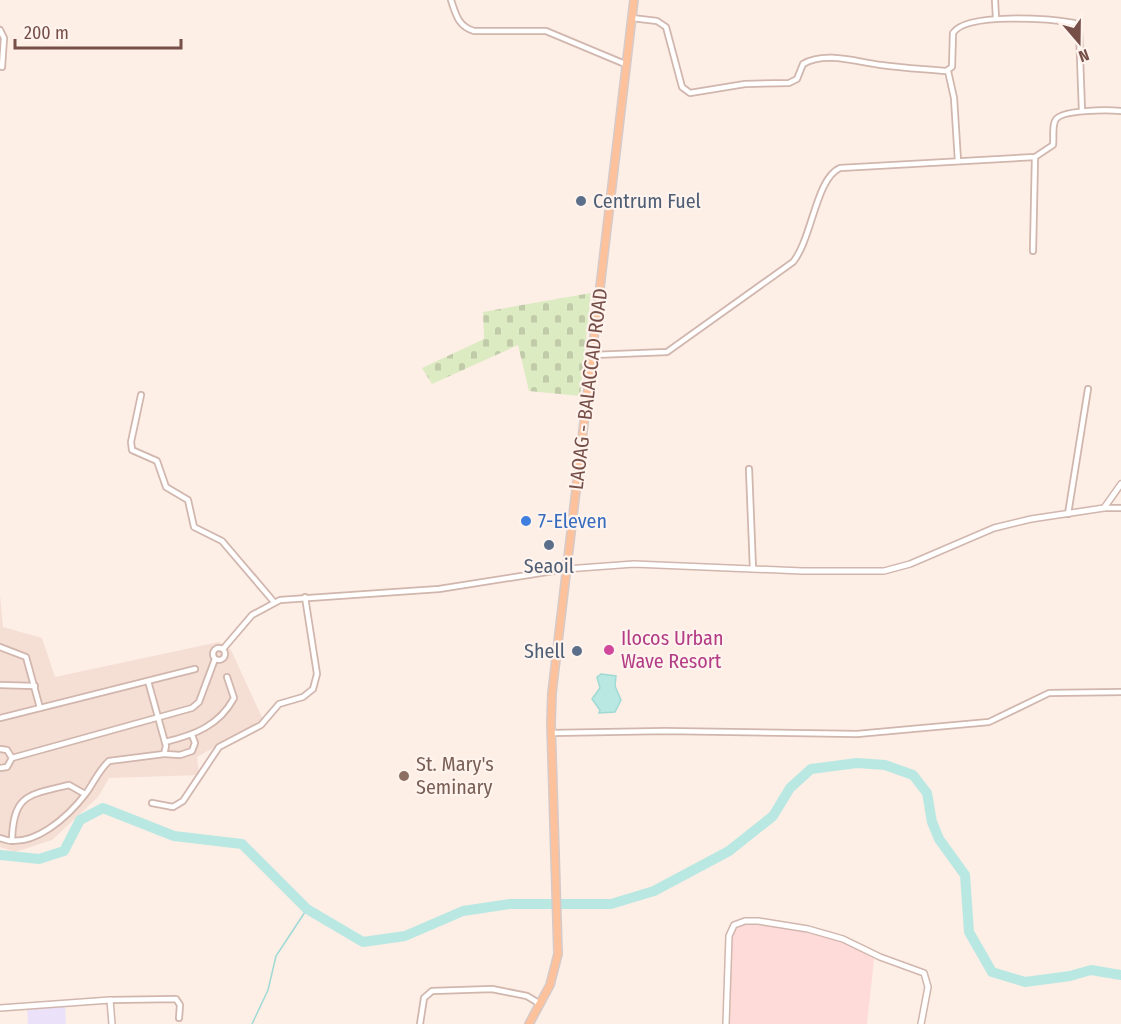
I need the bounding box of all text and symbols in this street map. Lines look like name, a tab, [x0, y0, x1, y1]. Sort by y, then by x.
scale bar	[15, 12, 182, 50]
north arrow	[1049, 12, 1109, 72]
text: 200 m	[24, 22, 69, 44]
text: N	[1076, 45, 1092, 66]
place label: Centrum Fuel	[593, 189, 701, 213]
marker: Centrum Fuel	[574, 194, 588, 208]
street label: LAOAG - BALACCAD ROAD	[564, 287, 612, 491]
place label: 7-Eleven	[538, 509, 607, 533]
marker: 7-Eleven	[519, 514, 533, 528]
marker: Seaoil	[542, 538, 556, 552]
place label: Seaoil	[524, 554, 574, 578]
place label: Ilocos Urban Wave Resort	[621, 626, 723, 673]
place label: Shell	[524, 639, 565, 663]
marker: Ilocos Urban Wave Resort	[602, 643, 616, 657]
marker: Shell	[570, 644, 584, 658]
place label: St. Mary's Seminary	[416, 752, 494, 799]
marker: St. Mary's Seminary	[397, 769, 411, 783]

